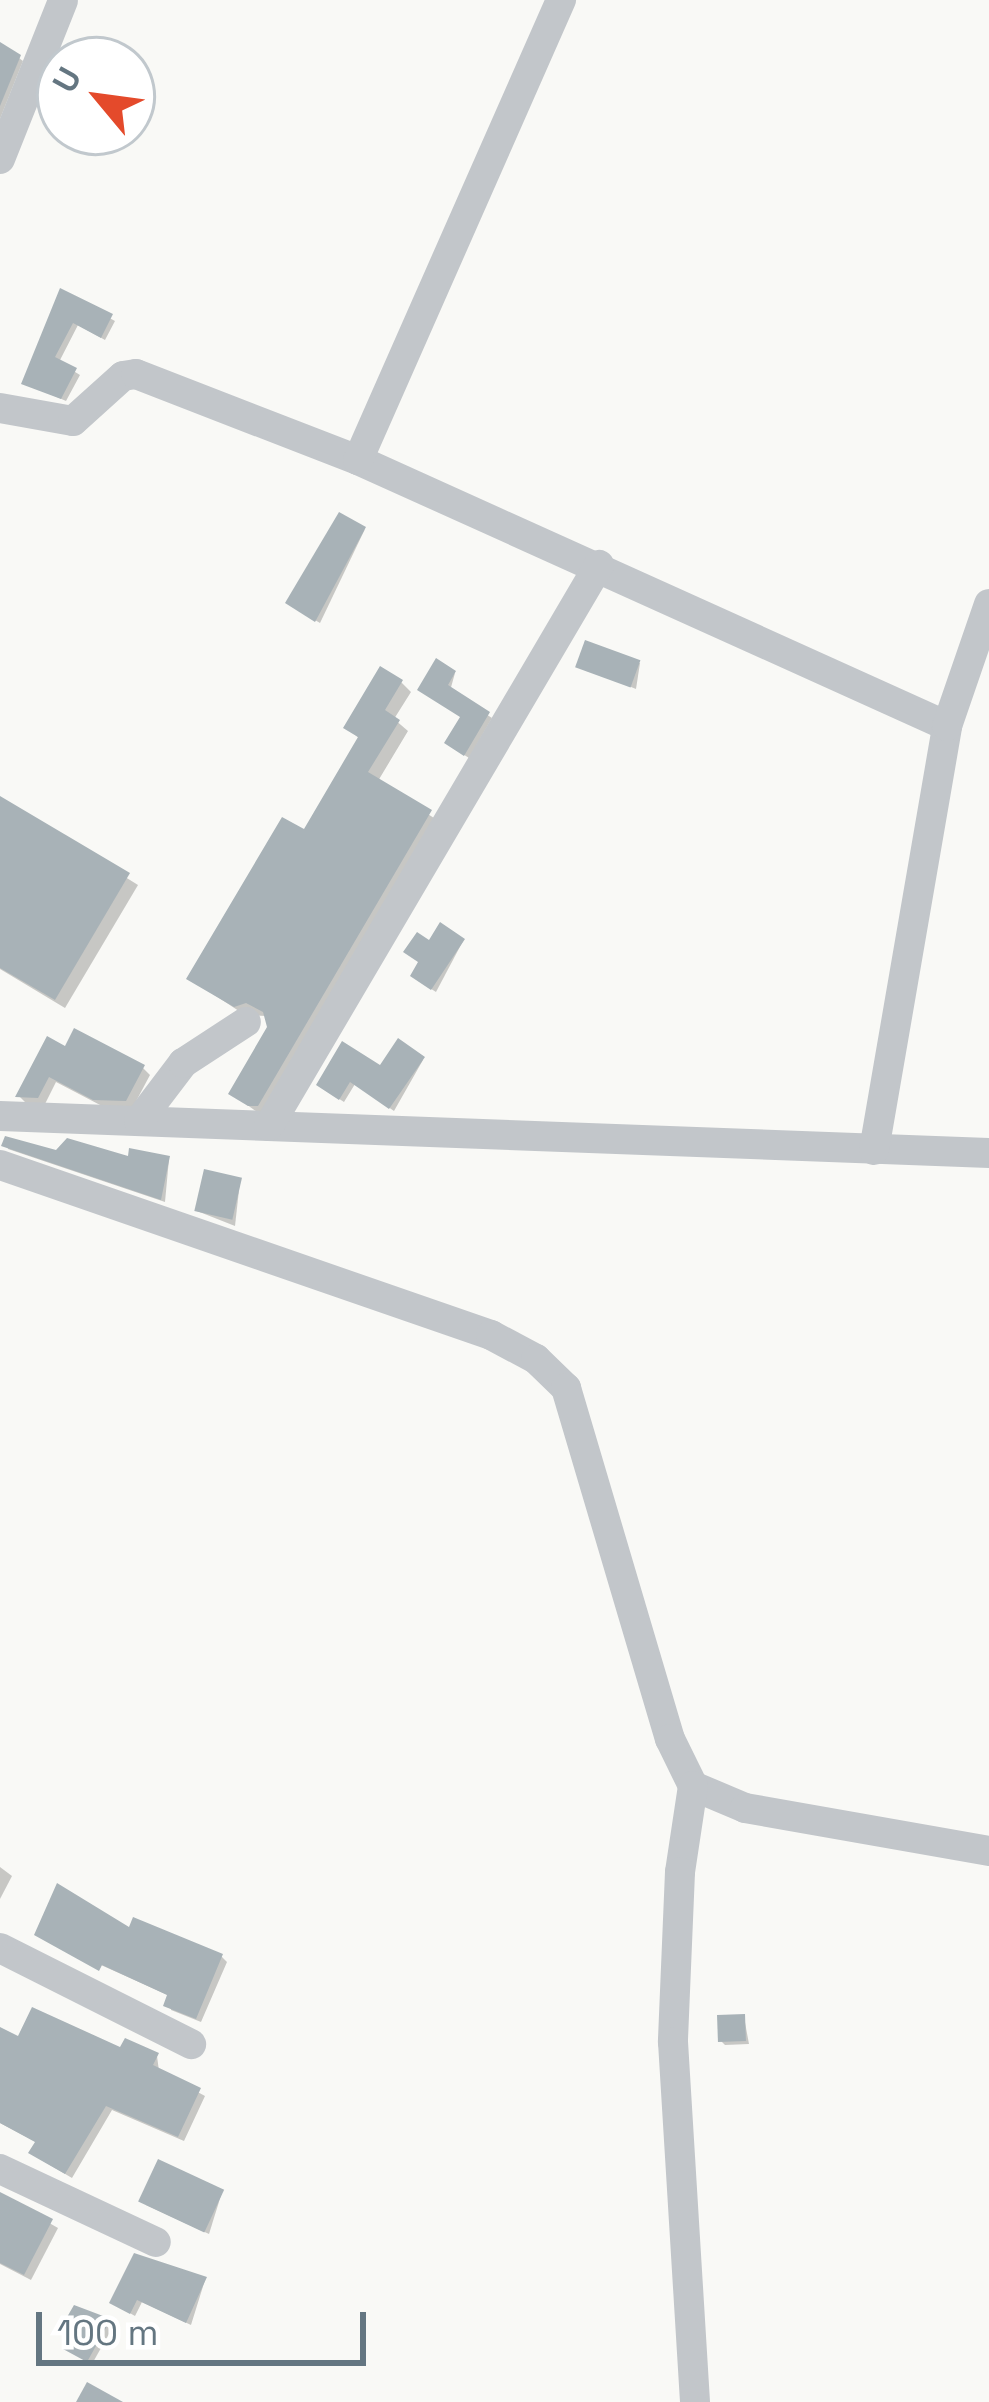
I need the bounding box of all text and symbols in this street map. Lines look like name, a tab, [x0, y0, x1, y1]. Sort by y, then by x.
north arrow	[36, 36, 156, 156]
text: U	[43, 60, 91, 100]
scale bar	[42, 2288, 372, 2362]
text: 100 m	[57, 2310, 158, 2356]

